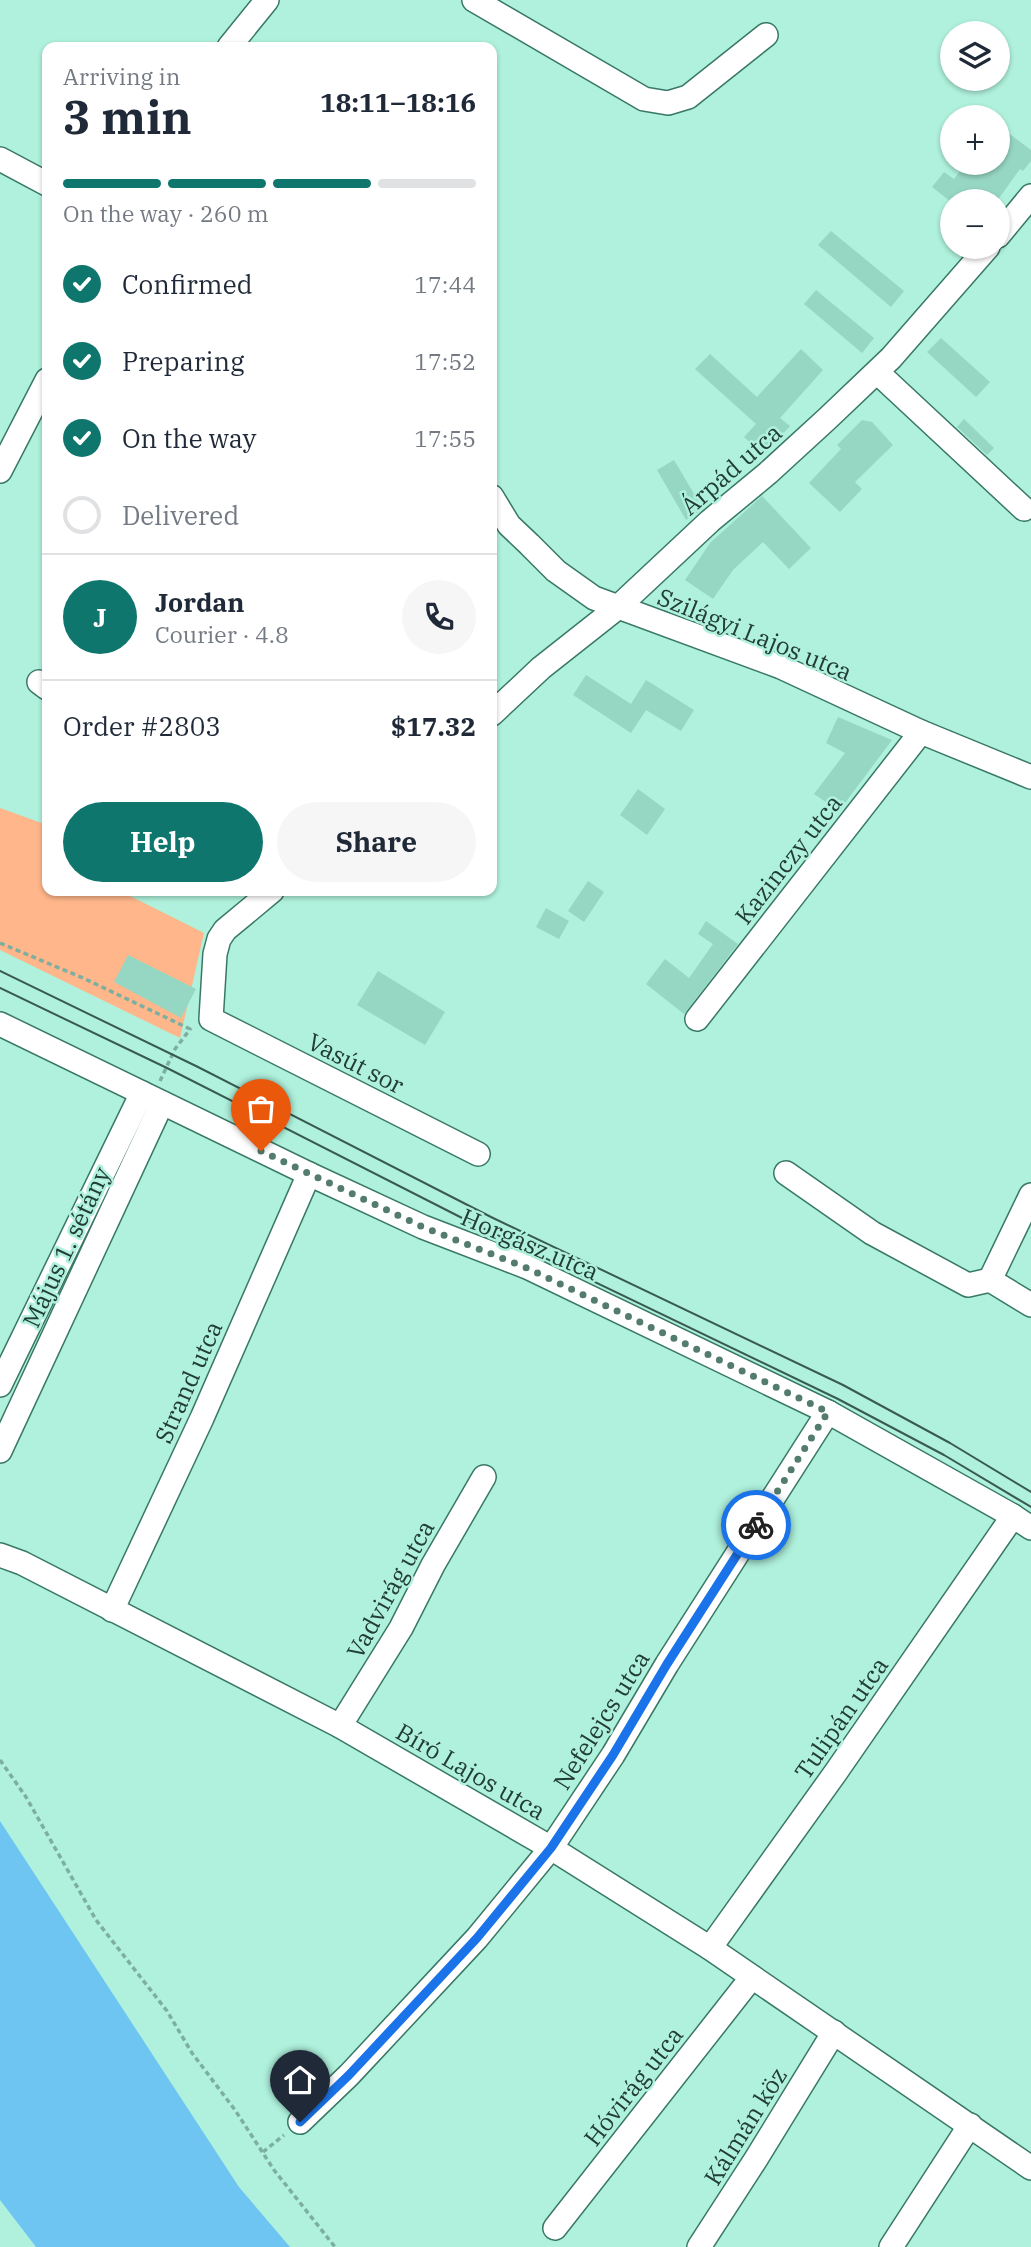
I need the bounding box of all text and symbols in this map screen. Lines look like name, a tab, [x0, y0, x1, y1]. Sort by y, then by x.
map controls	[940, 21, 1010, 259]
button: layers	[940, 21, 1010, 91]
text: Arriving in	[63, 61, 180, 91]
text: 18:11–18:16	[320, 85, 476, 119]
text: 3 min	[63, 87, 192, 147]
button: +	[940, 105, 1010, 175]
button: −	[940, 189, 1010, 259]
text: On the way · 260 m	[63, 198, 269, 228]
icon: check	[63, 265, 101, 303]
text: Confirmed	[122, 267, 253, 301]
text: 17:44	[414, 269, 476, 299]
icon: check	[63, 342, 101, 380]
text: Preparing	[122, 344, 244, 378]
text: 17:52	[414, 346, 476, 376]
street label: Árpád utca	[674, 416, 788, 522]
icon: check	[63, 419, 101, 457]
text: On the way	[122, 421, 256, 455]
text: 17:55	[414, 423, 476, 453]
text: Delivered	[122, 498, 239, 532]
button: phone	[402, 580, 476, 654]
street label: Szilágyi Lajos utca	[653, 580, 857, 688]
text: Jordan	[155, 585, 245, 619]
text: J	[93, 600, 107, 634]
text: Courier · 4.8	[155, 619, 289, 649]
text: Order #2803	[63, 709, 221, 743]
text: $17.32	[391, 709, 476, 743]
street label: Kazinczy utca	[727, 787, 849, 931]
button: Help	[63, 802, 263, 882]
button: Share	[277, 802, 476, 882]
street label: Vasút sor	[302, 1025, 410, 1101]
pin	[231, 1079, 291, 1151]
icon: bag	[242, 1090, 280, 1128]
street label: Május 1. sétány	[15, 1161, 117, 1333]
street label: Horgász utca	[456, 1201, 604, 1287]
street label: Strand utca	[147, 1316, 229, 1448]
courier	[721, 1490, 791, 1560]
icon: bike	[737, 1506, 775, 1544]
street label: Vadvirág utca	[339, 1514, 441, 1664]
street label: Nefelejcs utca	[546, 1644, 656, 1796]
street label: Tulipán utca	[787, 1650, 895, 1786]
street label: Bíró Lajos utca	[390, 1715, 552, 1827]
street label: Hóvirág utca	[576, 2020, 690, 2152]
pin	[270, 2050, 330, 2122]
icon: home	[281, 2061, 319, 2099]
street label: Kálmán köz	[696, 2061, 794, 2191]

